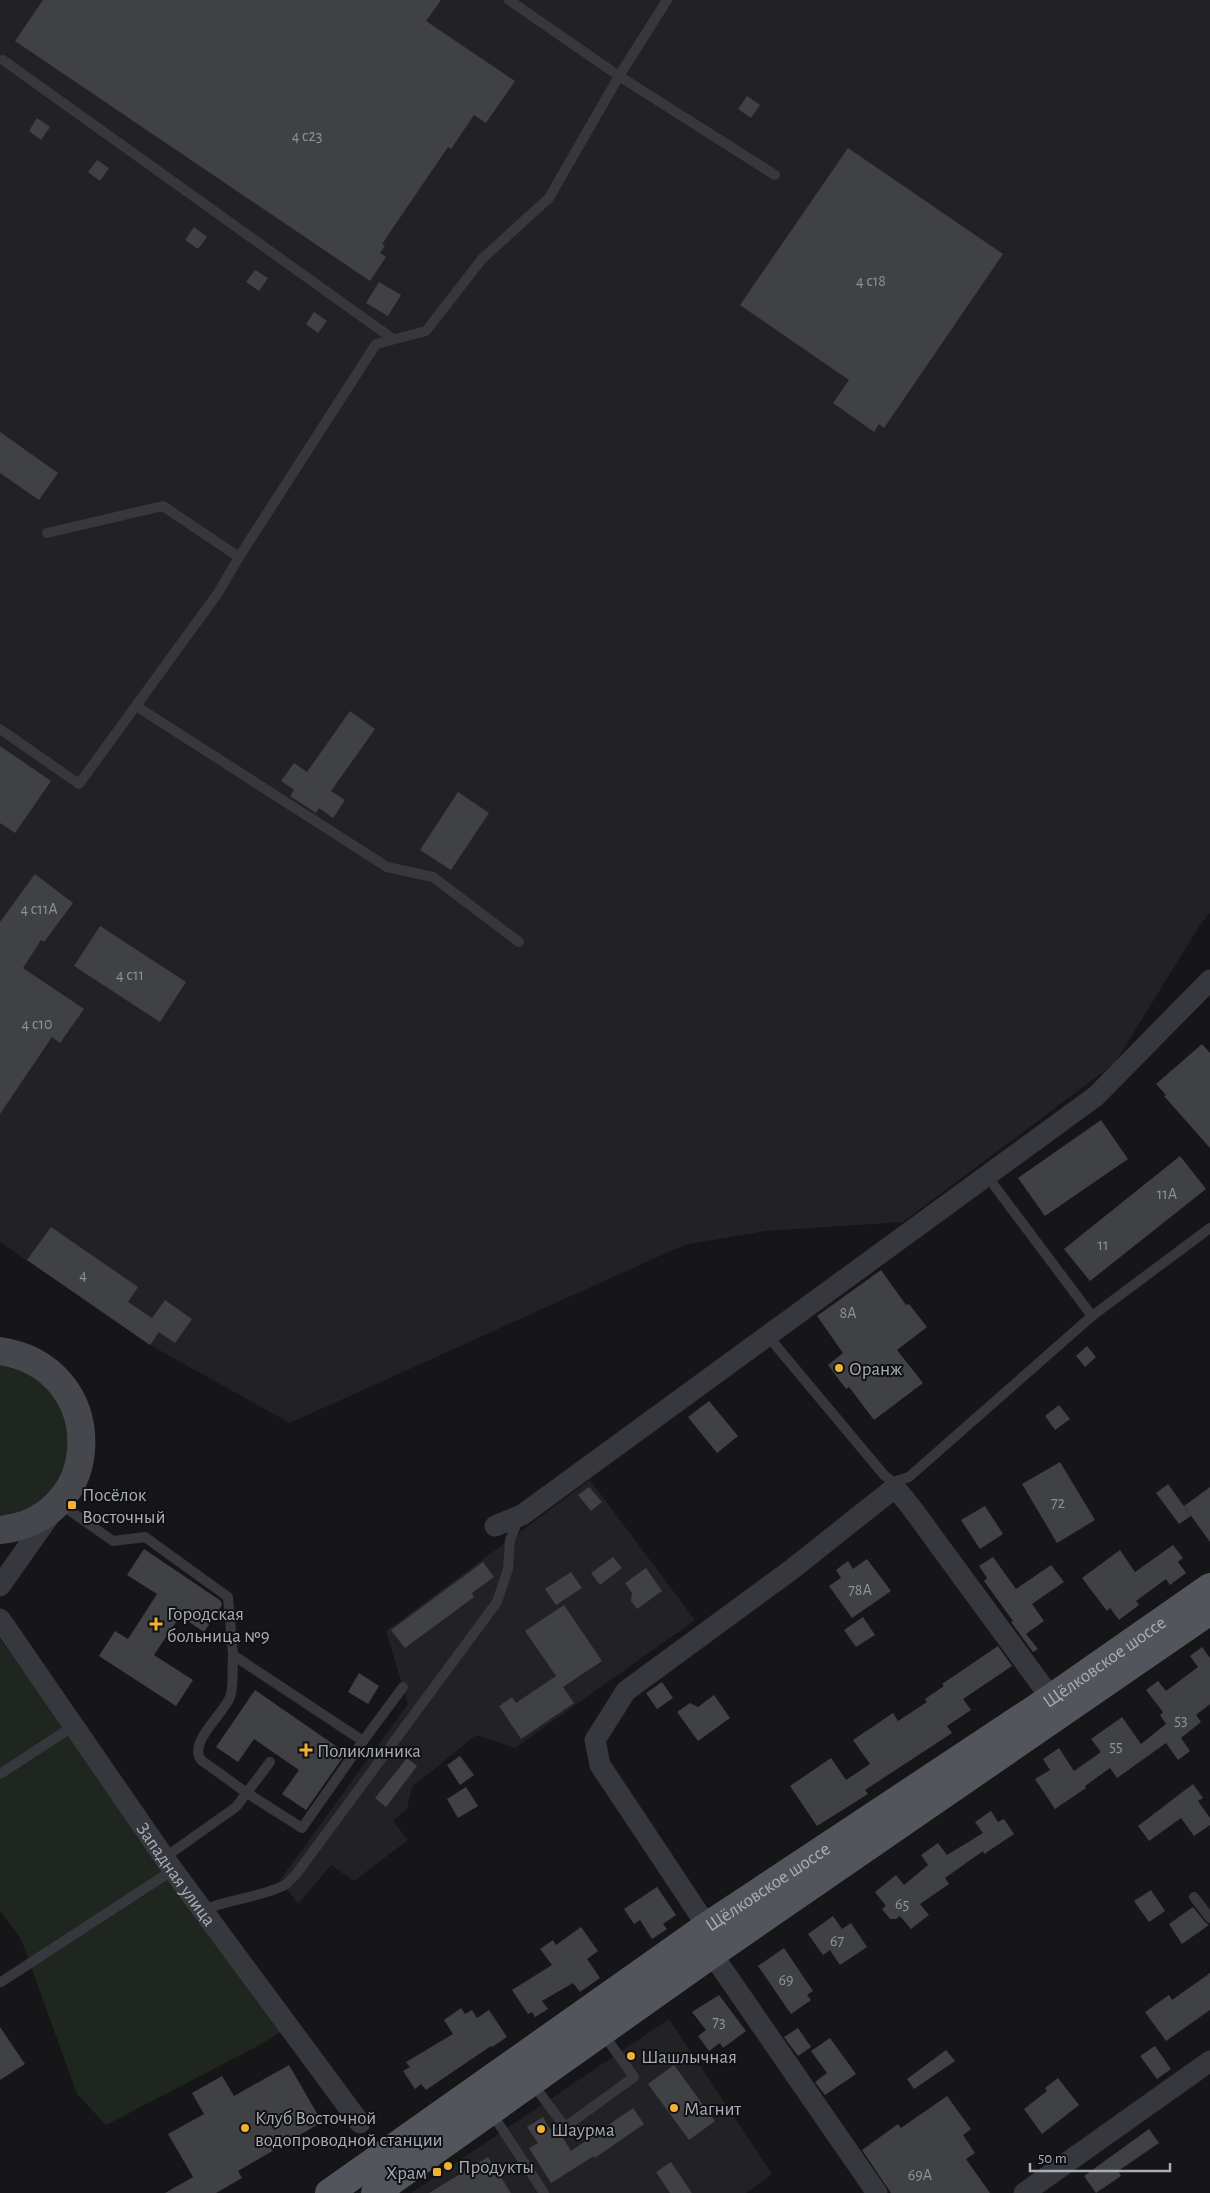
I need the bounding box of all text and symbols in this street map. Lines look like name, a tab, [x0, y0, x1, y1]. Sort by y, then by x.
house number: 4 с23	[292, 128, 322, 144]
house number: 4 с18	[856, 273, 886, 289]
house number: 4 с11А	[20, 901, 58, 917]
house number: 4 с11	[116, 967, 144, 983]
house number: 4 с10	[22, 1016, 52, 1032]
house number: 11А	[1157, 1186, 1178, 1202]
house number: 11	[1097, 1237, 1109, 1253]
house number: 4	[79, 1267, 87, 1283]
house number: 8А	[840, 1305, 857, 1321]
place label: Оранж	[849, 1360, 903, 1379]
marker: Оранж	[833, 1362, 845, 1374]
place label: Посёлок Восточный	[82, 1486, 165, 1527]
house number: 72	[1051, 1495, 1065, 1511]
marker: Посёлок Восточный	[66, 1499, 78, 1511]
house number: 78А	[848, 1582, 872, 1598]
place label: Городская больница №9	[167, 1605, 270, 1646]
street label: Щёлковское шоссе	[1040, 1613, 1170, 1712]
marker: Городская больница №9	[149, 1617, 163, 1631]
house number: 53	[1174, 1712, 1188, 1728]
house number: 55	[1109, 1738, 1123, 1754]
place label: Поликлиника	[317, 1742, 421, 1761]
marker: Поликлиника	[299, 1743, 313, 1757]
street label: Западная улица	[132, 1819, 219, 1930]
street label: Щёлковское шоссе	[702, 1839, 834, 1935]
house number: 65	[895, 1896, 909, 1912]
house number: 67	[830, 1933, 844, 1949]
house number: 69	[778, 1972, 794, 1988]
house number: 73	[712, 2014, 726, 2030]
place label: Шашлычная	[641, 2048, 737, 2067]
marker: Шашлычная	[625, 2050, 637, 2062]
place label: Магнит	[684, 2100, 741, 2119]
marker: Магнит	[668, 2102, 680, 2114]
place label: Клуб Восточной водопроводной станции	[255, 2109, 443, 2150]
place label: Шаурма	[551, 2121, 615, 2140]
marker: Клуб Восточной водопроводной станции	[239, 2122, 251, 2134]
marker: Шаурма	[535, 2123, 547, 2135]
scale bar	[1030, 2140, 1170, 2172]
text: 50 m	[1038, 2151, 1067, 2166]
place label: Продукты	[458, 2158, 534, 2177]
marker: Продукты	[442, 2160, 454, 2172]
place label: Храм	[386, 2164, 427, 2183]
marker: Храм	[431, 2166, 443, 2178]
house number: 69А	[908, 2167, 933, 2183]

